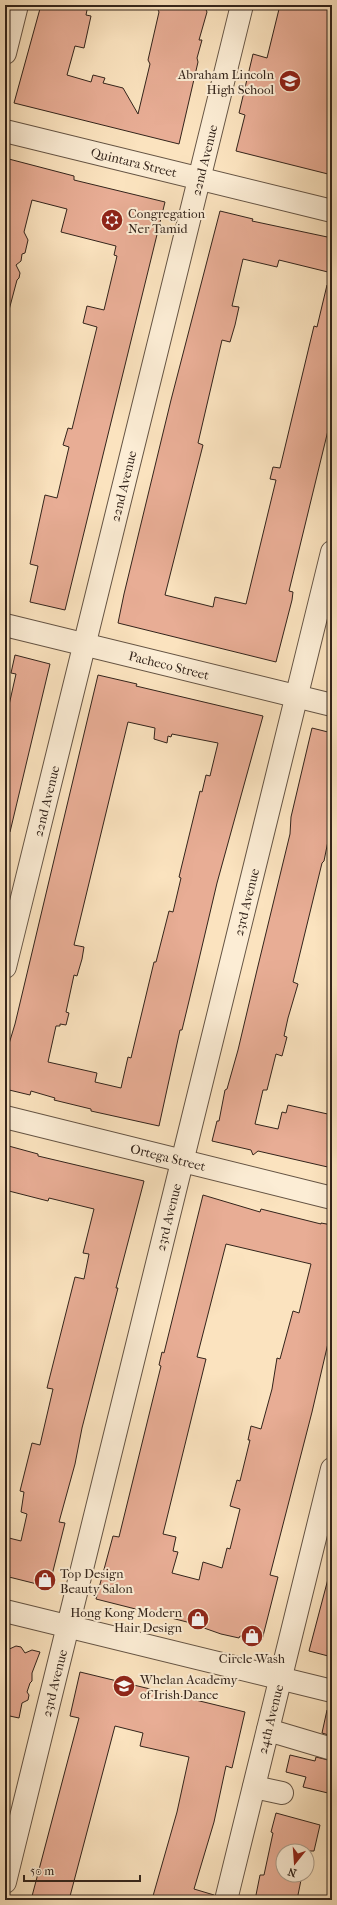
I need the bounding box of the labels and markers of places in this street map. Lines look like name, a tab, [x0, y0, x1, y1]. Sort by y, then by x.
place label: Abraham Lincoln High School	[177, 67, 274, 97]
school or university icon: Abraham Lincoln High School	[277, 68, 303, 94]
place label: Congregation Ner Tamid	[128, 206, 206, 236]
synagogue icon: Congregation Ner Tamid	[99, 207, 125, 233]
place label: Top Design Beauty Salon	[60, 1566, 133, 1596]
shop icon: Top Design Beauty Salon	[32, 1567, 58, 1593]
place label: Hong Kong Modern Hair Design	[70, 1605, 182, 1635]
shop icon: Hong Kong Modern Hair Design	[185, 1606, 211, 1632]
shop icon: Circle Wash	[239, 1623, 265, 1649]
place label: Circle Wash	[219, 1651, 286, 1666]
place label: Whelan Academy of Irish Dance	[139, 1672, 238, 1702]
school or university icon: Whelan Academy of Irish Dance	[111, 1673, 137, 1699]

